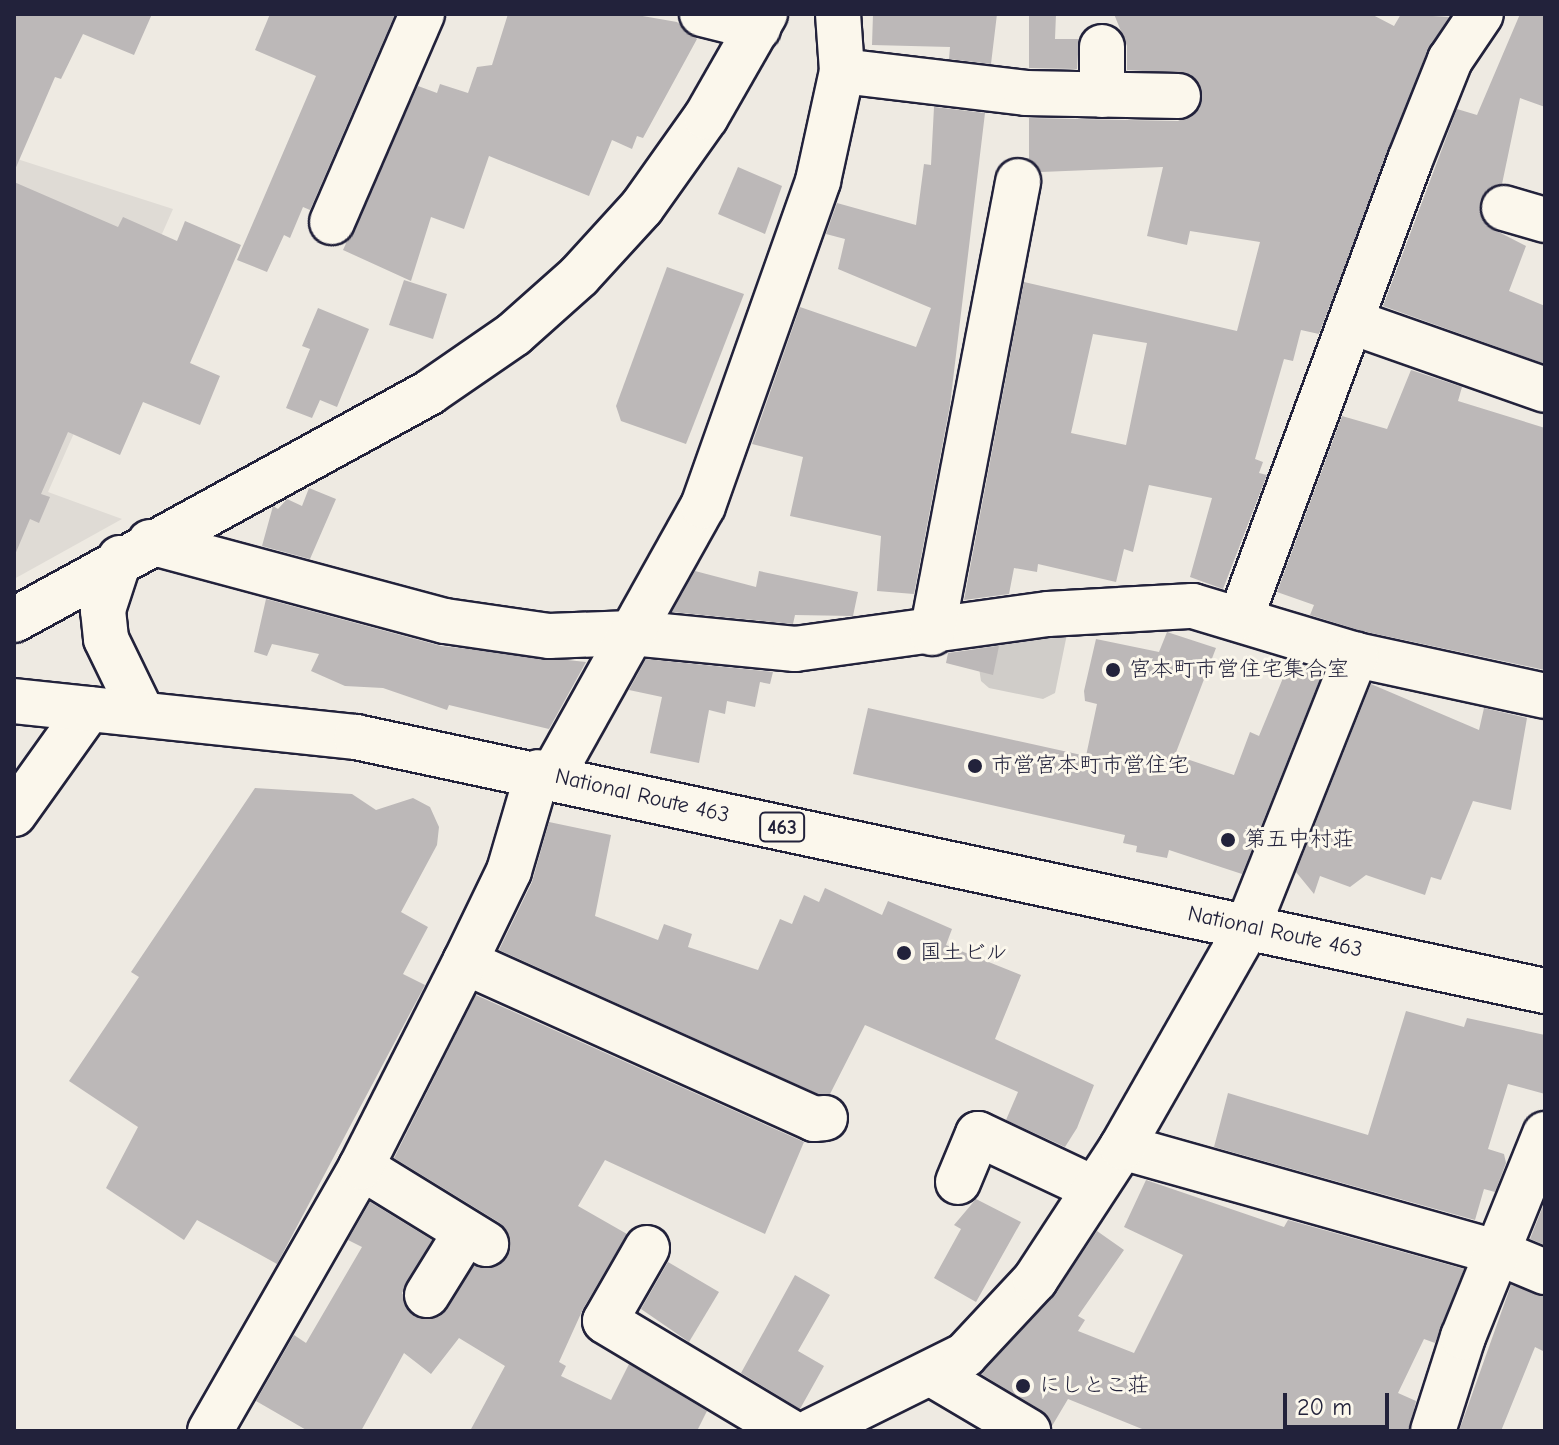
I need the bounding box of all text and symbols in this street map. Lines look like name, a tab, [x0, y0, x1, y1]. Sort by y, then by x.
place label: 宮本町市営住宅集合室	[1129, 657, 1349, 683]
marker: 宮本町市営住宅集合室	[1104, 661, 1122, 679]
place label: 市営宮本町市営住宅	[991, 753, 1189, 779]
marker: 市営宮本町市営住宅	[966, 757, 984, 775]
street label: National Route 463	[552, 763, 732, 829]
road number: 463	[758, 811, 806, 843]
place label: 第五中村荘	[1244, 827, 1354, 853]
marker: 第五中村荘	[1219, 831, 1237, 849]
street label: National Route 463	[1185, 901, 1365, 963]
place label: 国土ビル	[920, 940, 1008, 966]
marker: 国土ビル	[895, 944, 913, 962]
place label: にしとこ荘	[1039, 1373, 1149, 1399]
marker: にしとこ荘	[1014, 1377, 1032, 1395]
scale bar	[1287, 1377, 1393, 1427]
text: 20 m	[1297, 1393, 1352, 1421]

